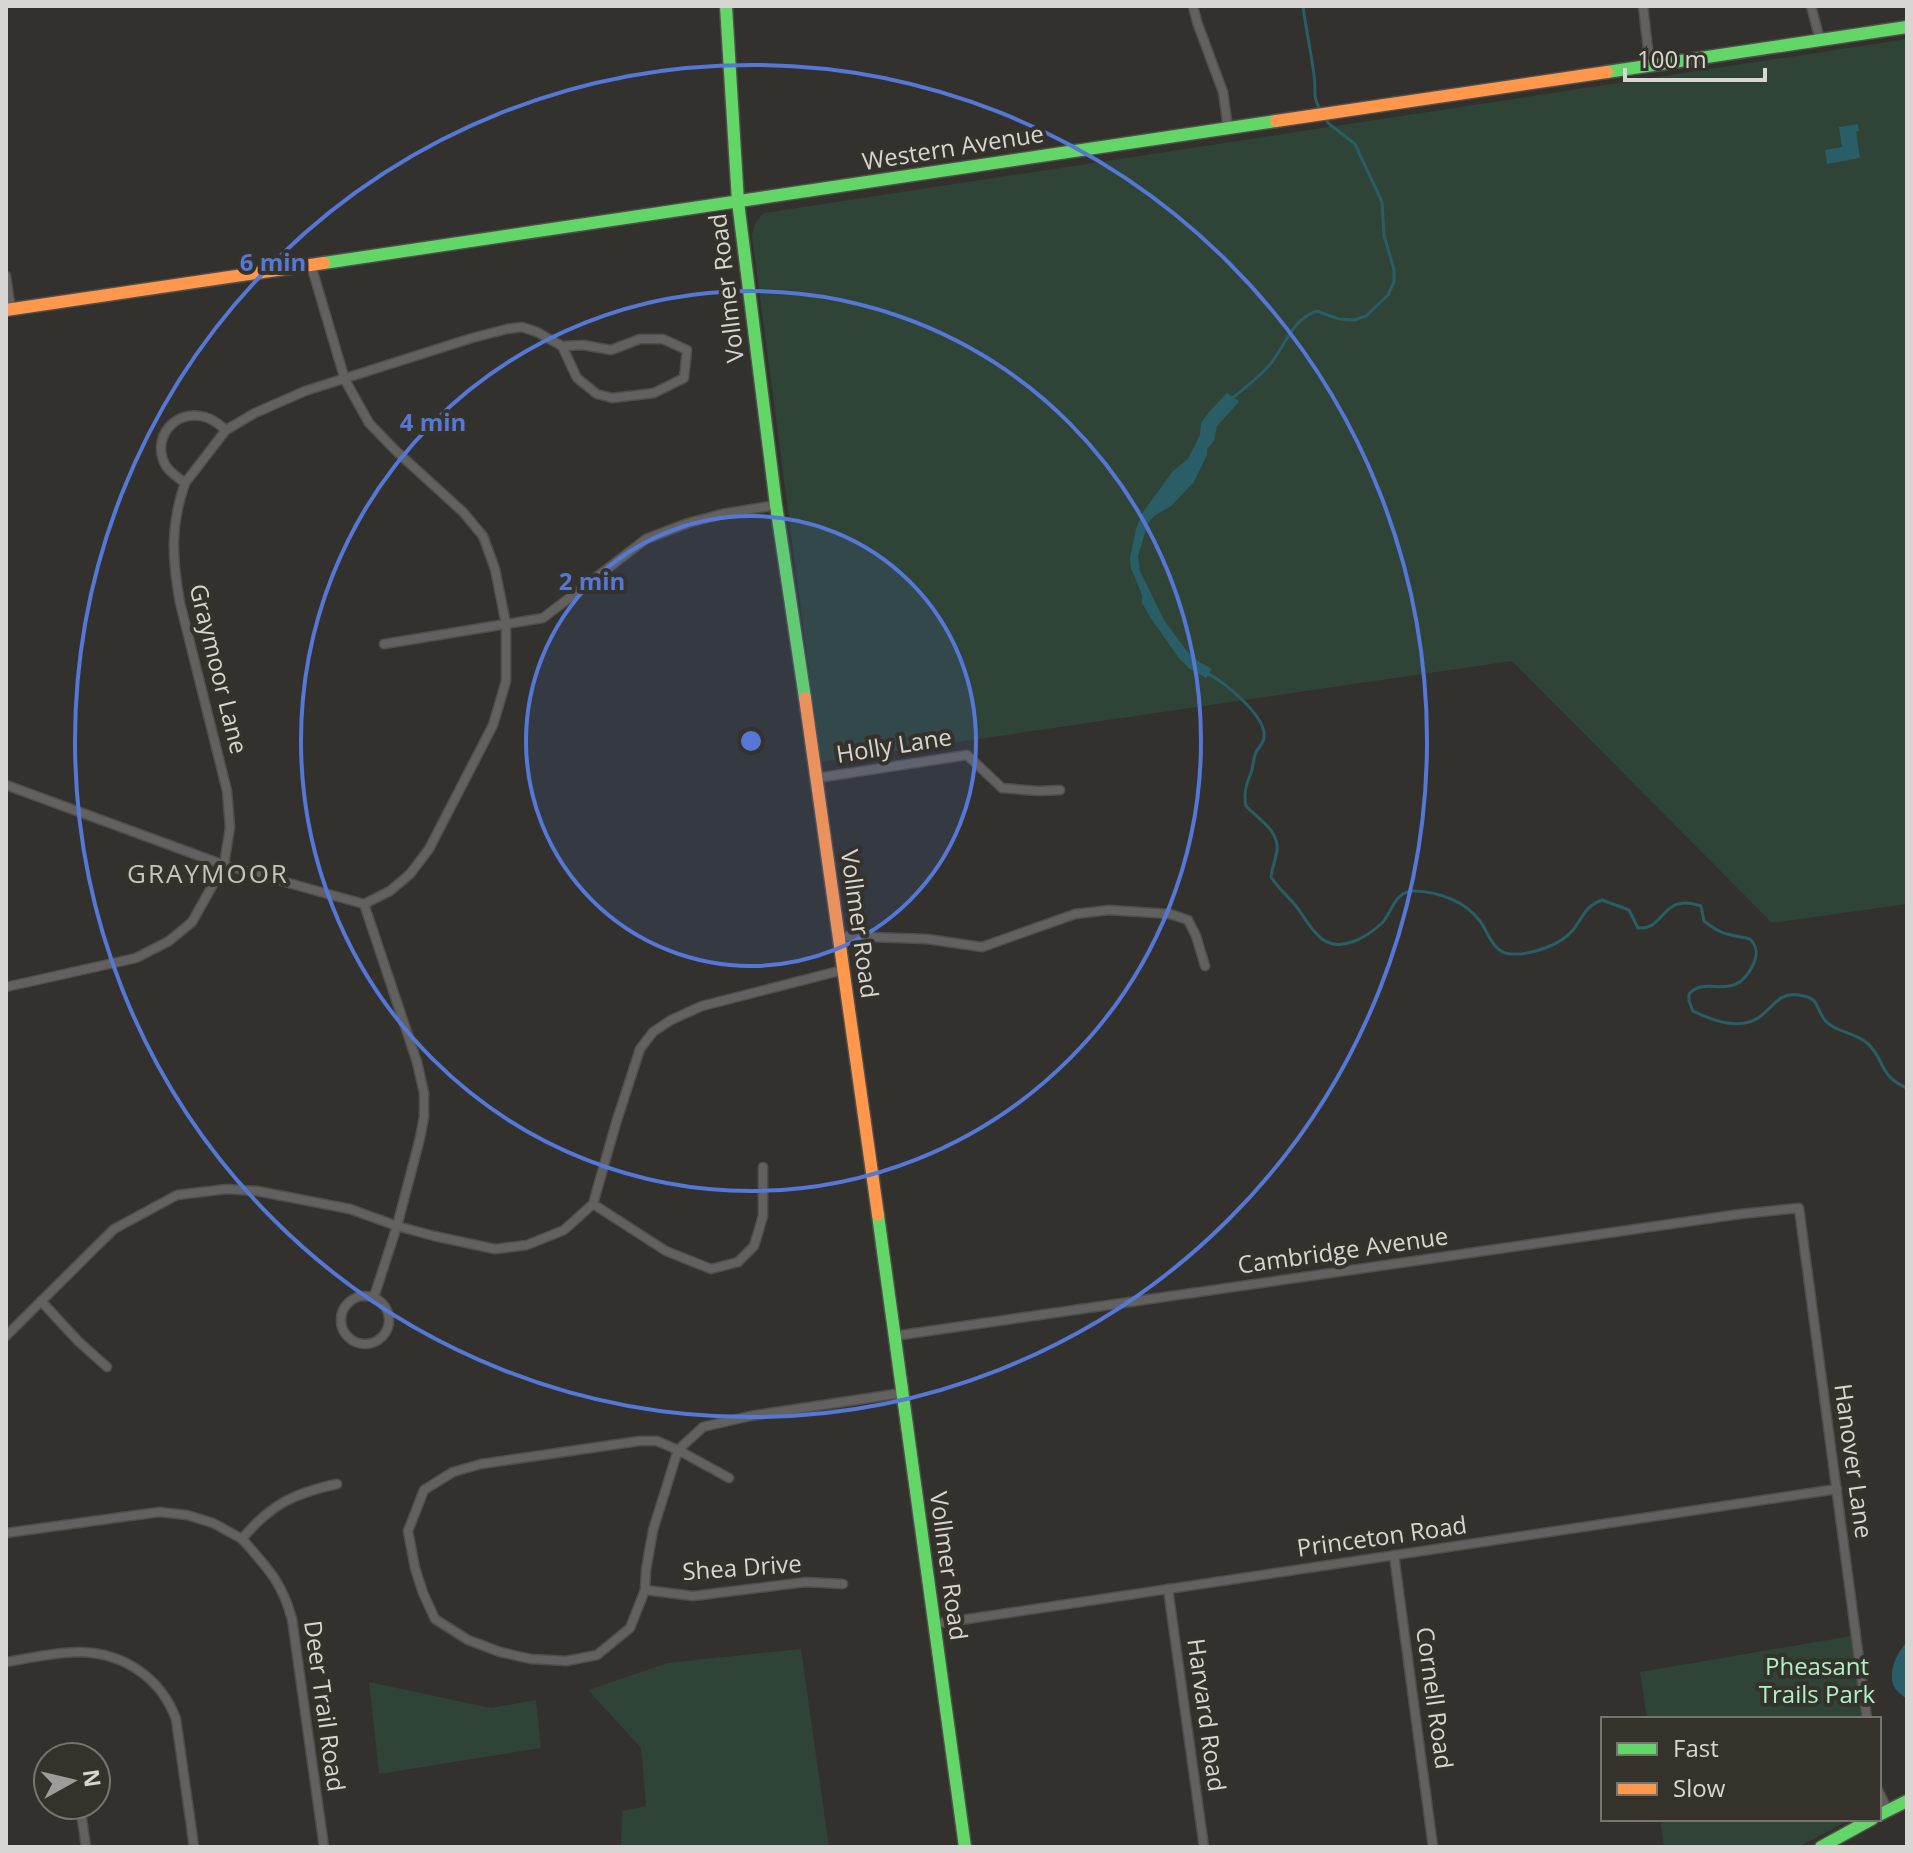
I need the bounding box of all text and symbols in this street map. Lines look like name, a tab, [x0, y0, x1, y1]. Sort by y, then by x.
scale bar	[1625, 32, 1765, 82]
text: 100 m	[1637, 42, 1707, 75]
street label: Western Avenue	[860, 116, 1046, 177]
street label: Vollmer Road	[700, 212, 751, 365]
text: 6 min	[240, 245, 306, 278]
text: 4 min	[400, 405, 466, 438]
text: 2 min	[559, 564, 625, 597]
street label: Graymoor Lane	[182, 580, 256, 757]
street label: Holly Lane	[834, 719, 954, 770]
centre of rings	[737, 727, 765, 755]
street label: Vollmer Road	[834, 847, 887, 1000]
district label: GRAYMOOR	[127, 855, 289, 891]
street label: Cambridge Avenue	[1235, 1218, 1450, 1281]
street label: Hanover Lane	[1827, 1381, 1882, 1540]
street label: Vollmer Road	[923, 1489, 976, 1642]
street label: Princeton Road	[1295, 1507, 1469, 1564]
street label: Shea Drive	[681, 1546, 803, 1587]
street label: Deer Trail Road	[297, 1618, 354, 1793]
street label: Cornell Road	[1409, 1625, 1462, 1771]
street label: Harvard Road	[1180, 1636, 1235, 1793]
park label: Pheasant Trails Park	[1759, 1649, 1876, 1710]
legend	[1601, 1717, 1881, 1821]
text: Fast	[1673, 1731, 1719, 1764]
north arrow	[32, 1741, 112, 1821]
text: N	[77, 1767, 109, 1789]
text: Slow	[1673, 1771, 1726, 1804]

